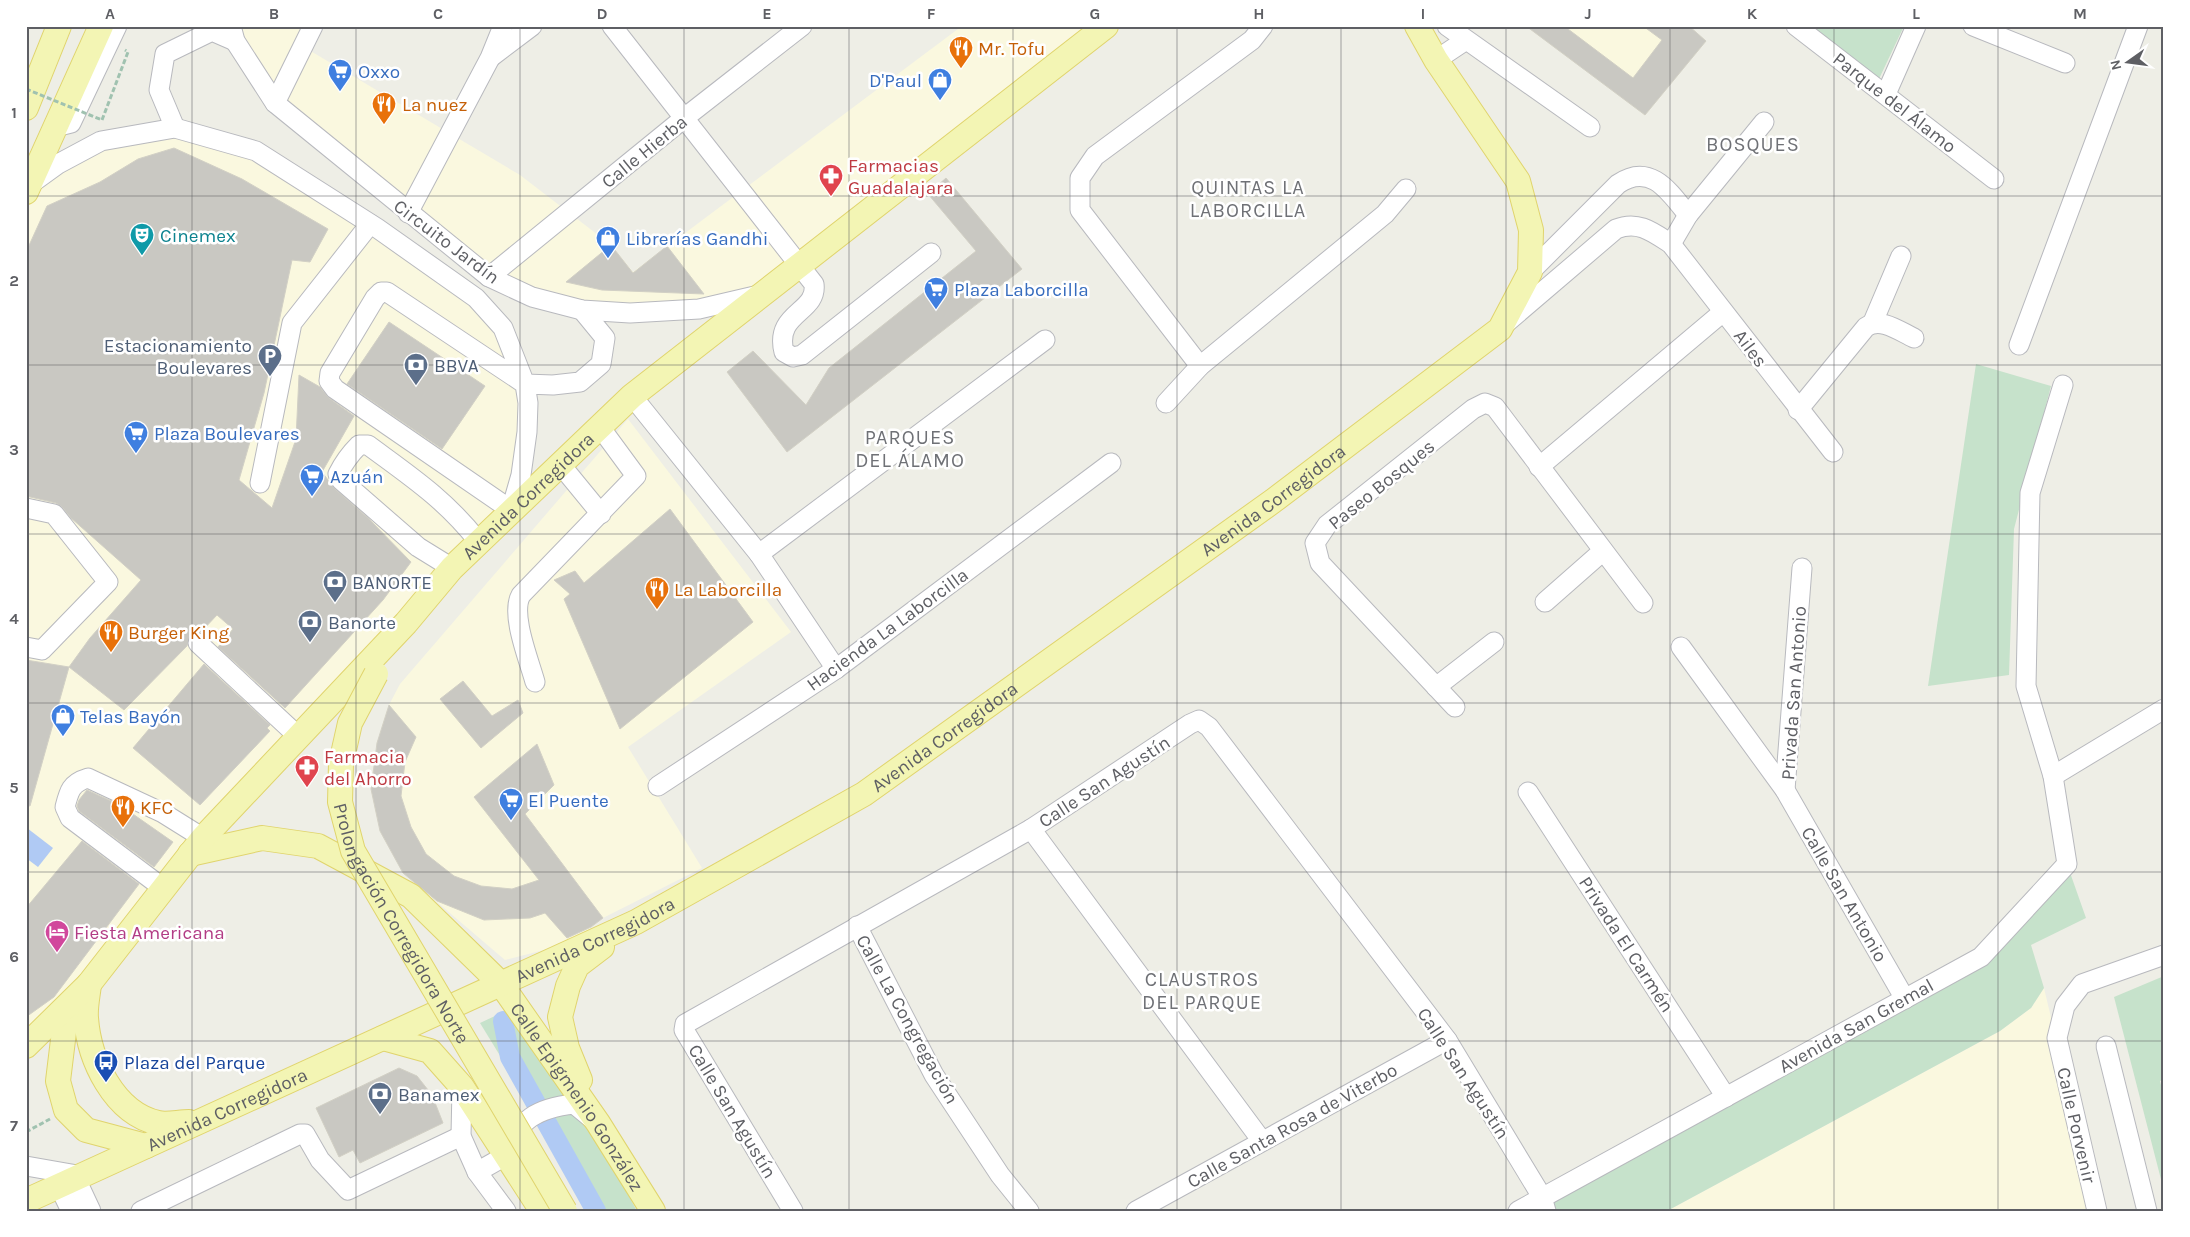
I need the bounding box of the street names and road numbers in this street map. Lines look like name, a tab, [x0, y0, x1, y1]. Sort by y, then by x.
street label: Parque del Álamo	[1828, 47, 1961, 158]
street label: Calle Hierba	[597, 111, 692, 193]
street label: Circuito Jardín	[389, 195, 504, 289]
street label: Ailes	[1729, 325, 1772, 372]
street label: Avenida Corregidora	[458, 428, 599, 564]
street label: Paseo Bosques	[1324, 435, 1439, 534]
street label: Avenida Corregidora	[1197, 440, 1350, 561]
street label: Hacienda La Laborcilla	[803, 564, 973, 696]
street label: Privada San Antonio	[1777, 605, 1811, 781]
street label: Avenida Corregidora	[868, 678, 1022, 797]
street label: Calle San Agustín	[1035, 731, 1174, 833]
street label: Prolongación Corregidora Norte	[329, 801, 474, 1048]
street label: Calle San Antonio	[1797, 823, 1892, 966]
street label: Privada El Carmén	[1574, 872, 1678, 1017]
street label: Avenida Corregidora	[512, 893, 679, 988]
street label: Calle La Congregación	[851, 931, 963, 1108]
street label: Avenida San Gremal	[1775, 974, 1938, 1078]
street label: Calle Epigmenio González	[505, 999, 648, 1195]
street label: Calle San Agustín	[1412, 1004, 1514, 1143]
street label: Calle San Agustín	[683, 1041, 781, 1182]
street label: Calle Santa Rosa de Viterbo	[1184, 1059, 1401, 1193]
street label: Avenida Corregidora	[144, 1064, 311, 1156]
street label: Calle Porvenir	[2052, 1065, 2100, 1185]

